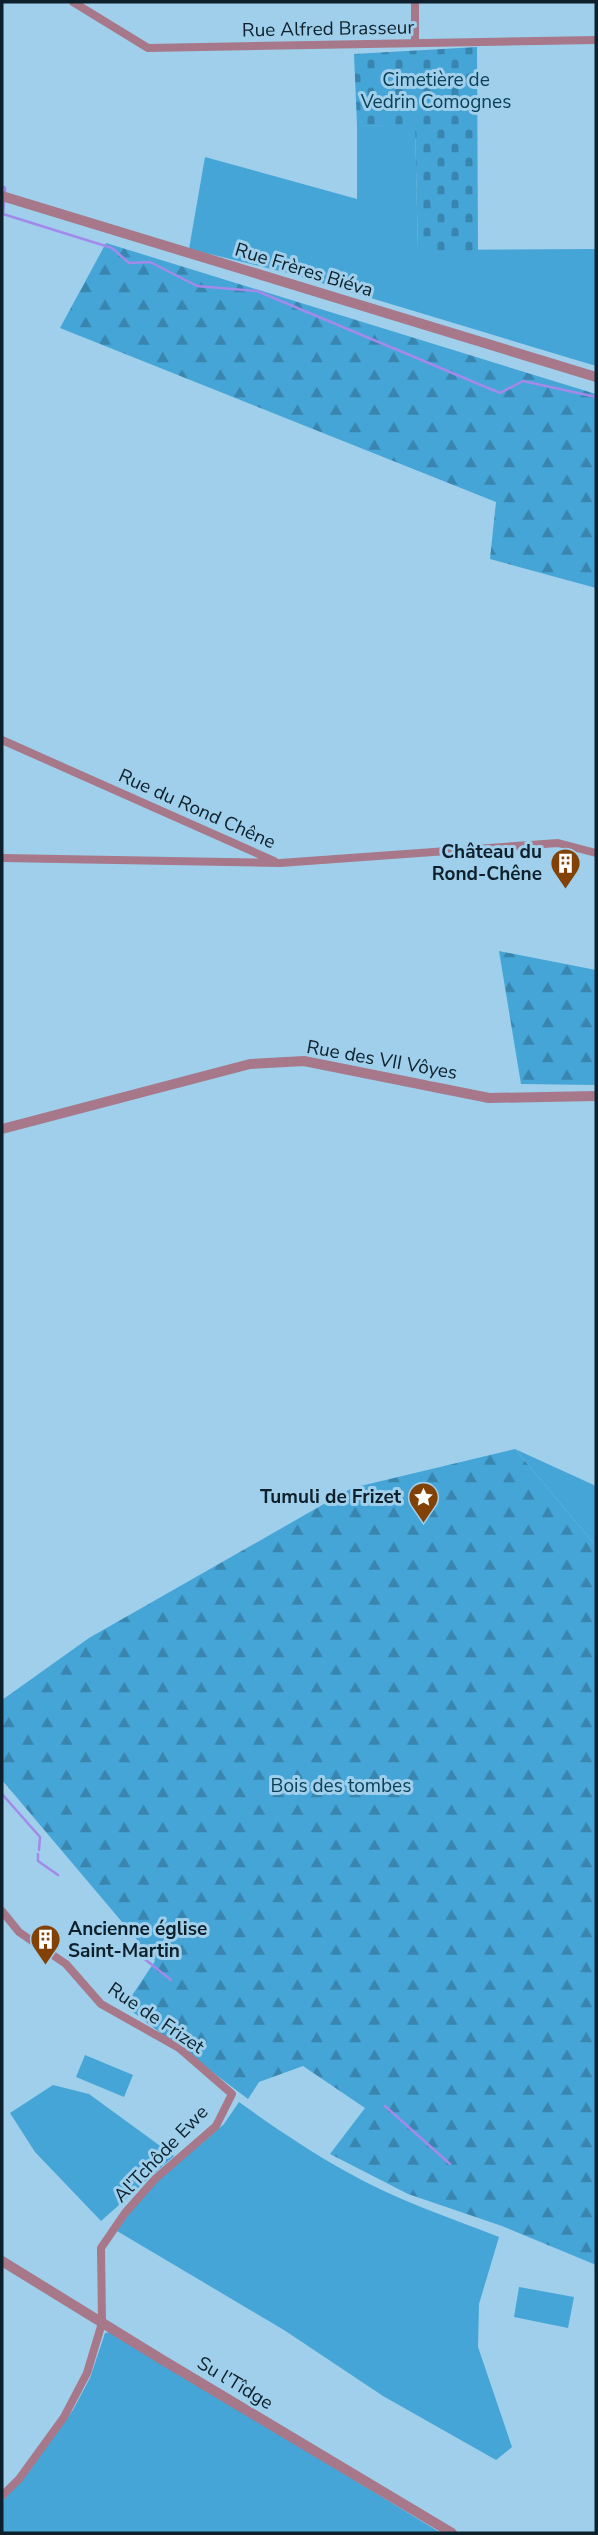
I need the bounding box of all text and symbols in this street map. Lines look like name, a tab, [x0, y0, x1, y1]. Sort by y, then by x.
street label: Rue Alfred Brasseur	[242, 14, 415, 44]
park label: Cimetière de Vedrin Comognes	[360, 67, 511, 115]
street label: Rue Frères Biéva	[232, 237, 376, 303]
street label: Rue du Rond Chêne	[114, 763, 280, 855]
place label: Château du Rond-Chêne	[432, 839, 542, 887]
building icon: Château du Rond-Chêne	[548, 846, 582, 890]
street label: Rue des VII Vôyes	[305, 1034, 459, 1086]
place icon: Tumuli de Frizet	[407, 1480, 441, 1524]
place label: Tumuli de Frizet	[260, 1484, 402, 1510]
park label: Bois des tombes	[271, 1773, 411, 1799]
place label: Ancienne église Saint-Martin	[68, 1916, 207, 1964]
building icon: Ancienne église Saint-Martin	[28, 1923, 62, 1967]
street label: Rue de Frizet	[103, 1976, 210, 2060]
street label: Al'Tchôde Ewe	[108, 2100, 214, 2208]
street label: Su l'Tîdge	[192, 2350, 278, 2416]

